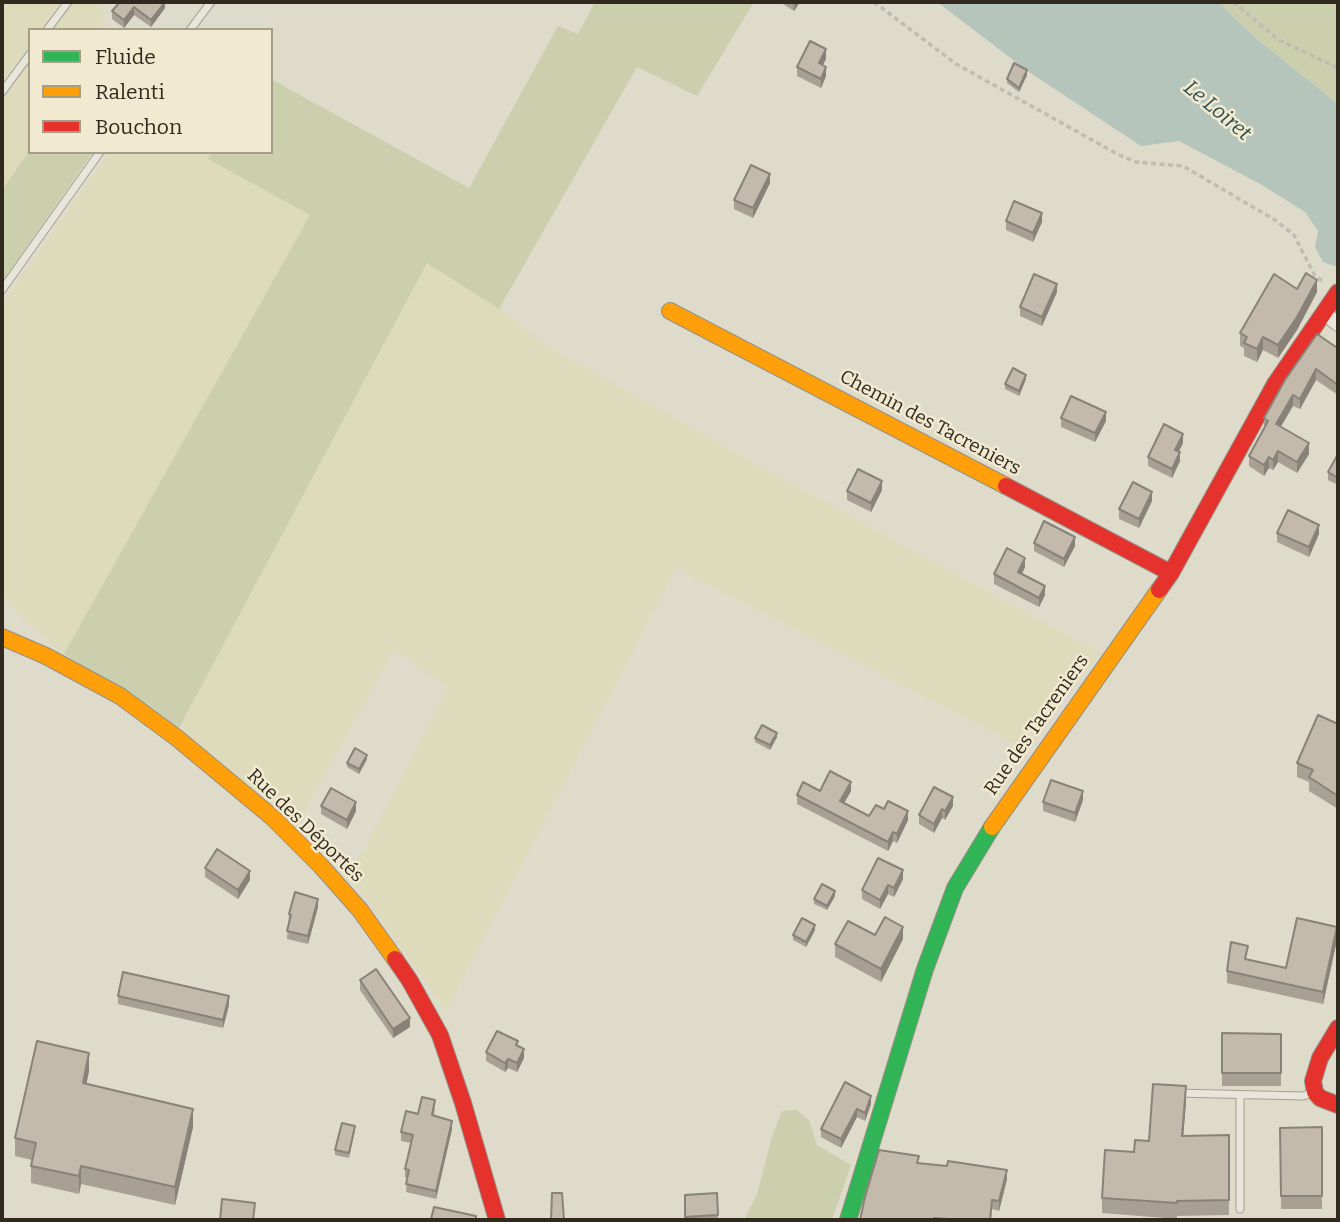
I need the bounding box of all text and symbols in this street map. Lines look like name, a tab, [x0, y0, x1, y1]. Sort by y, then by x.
legend	[28, 28, 273, 154]
text: Fluide	[95, 44, 156, 70]
water label: Le Loiret	[1178, 76, 1256, 146]
text: Ralenti	[95, 79, 165, 105]
text: Bouchon	[95, 114, 182, 140]
street label: Chemin des Tacreniers	[836, 366, 1024, 480]
street label: Rue des Tacreniers	[980, 650, 1094, 800]
street label: Rue des Déportés	[242, 765, 368, 887]

